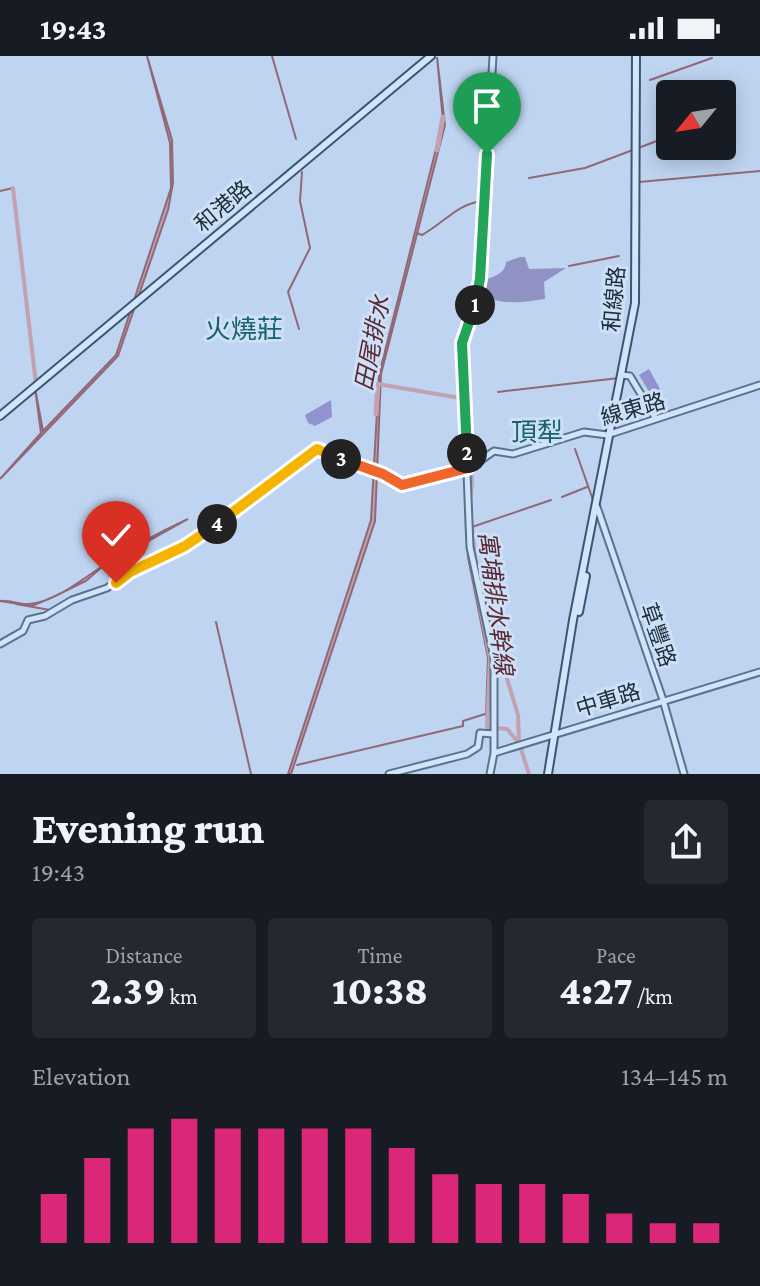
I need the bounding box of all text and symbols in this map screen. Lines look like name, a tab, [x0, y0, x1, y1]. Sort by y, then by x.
text: 19:43	[40, 12, 106, 45]
pin	[453, 72, 521, 154]
north arrow	[656, 80, 736, 160]
map controls	[656, 80, 736, 160]
icon: arrive	[465, 84, 509, 128]
street label: 和港路	[190, 175, 256, 237]
street label: 和線路	[599, 265, 629, 333]
pin: 1	[455, 285, 495, 325]
water label: 田尾排水	[350, 292, 395, 393]
text: 1	[471, 292, 479, 317]
district label: 火燒莊	[205, 315, 283, 344]
street label: 線東路	[598, 388, 668, 430]
district label: 頂犁	[511, 418, 563, 447]
pin: 2	[447, 433, 487, 473]
pin: 3	[321, 439, 361, 479]
text: 2	[461, 440, 473, 465]
text: 3	[336, 446, 346, 471]
pin	[82, 501, 150, 583]
pin: 4	[197, 504, 237, 544]
text: 4	[211, 511, 223, 536]
icon: check	[94, 513, 138, 557]
water label: 寓埔排水幹線	[474, 530, 519, 679]
street label: 草豐路	[635, 600, 681, 670]
street label: 中車路	[573, 678, 643, 722]
button: share	[644, 800, 728, 884]
text: Evening run	[32, 804, 264, 852]
text: 19:43	[32, 858, 85, 887]
text: Distance	[106, 943, 182, 968]
text: Time	[357, 943, 403, 968]
text: Pace	[596, 943, 636, 968]
text: 2.39	[90, 968, 165, 1013]
text: 10:38	[332, 968, 428, 1013]
text: 4:27	[559, 968, 633, 1013]
text: km	[165, 984, 198, 1009]
text: /km	[633, 984, 673, 1009]
text: Elevation	[32, 1062, 130, 1091]
text: 134–145 m	[621, 1062, 728, 1091]

